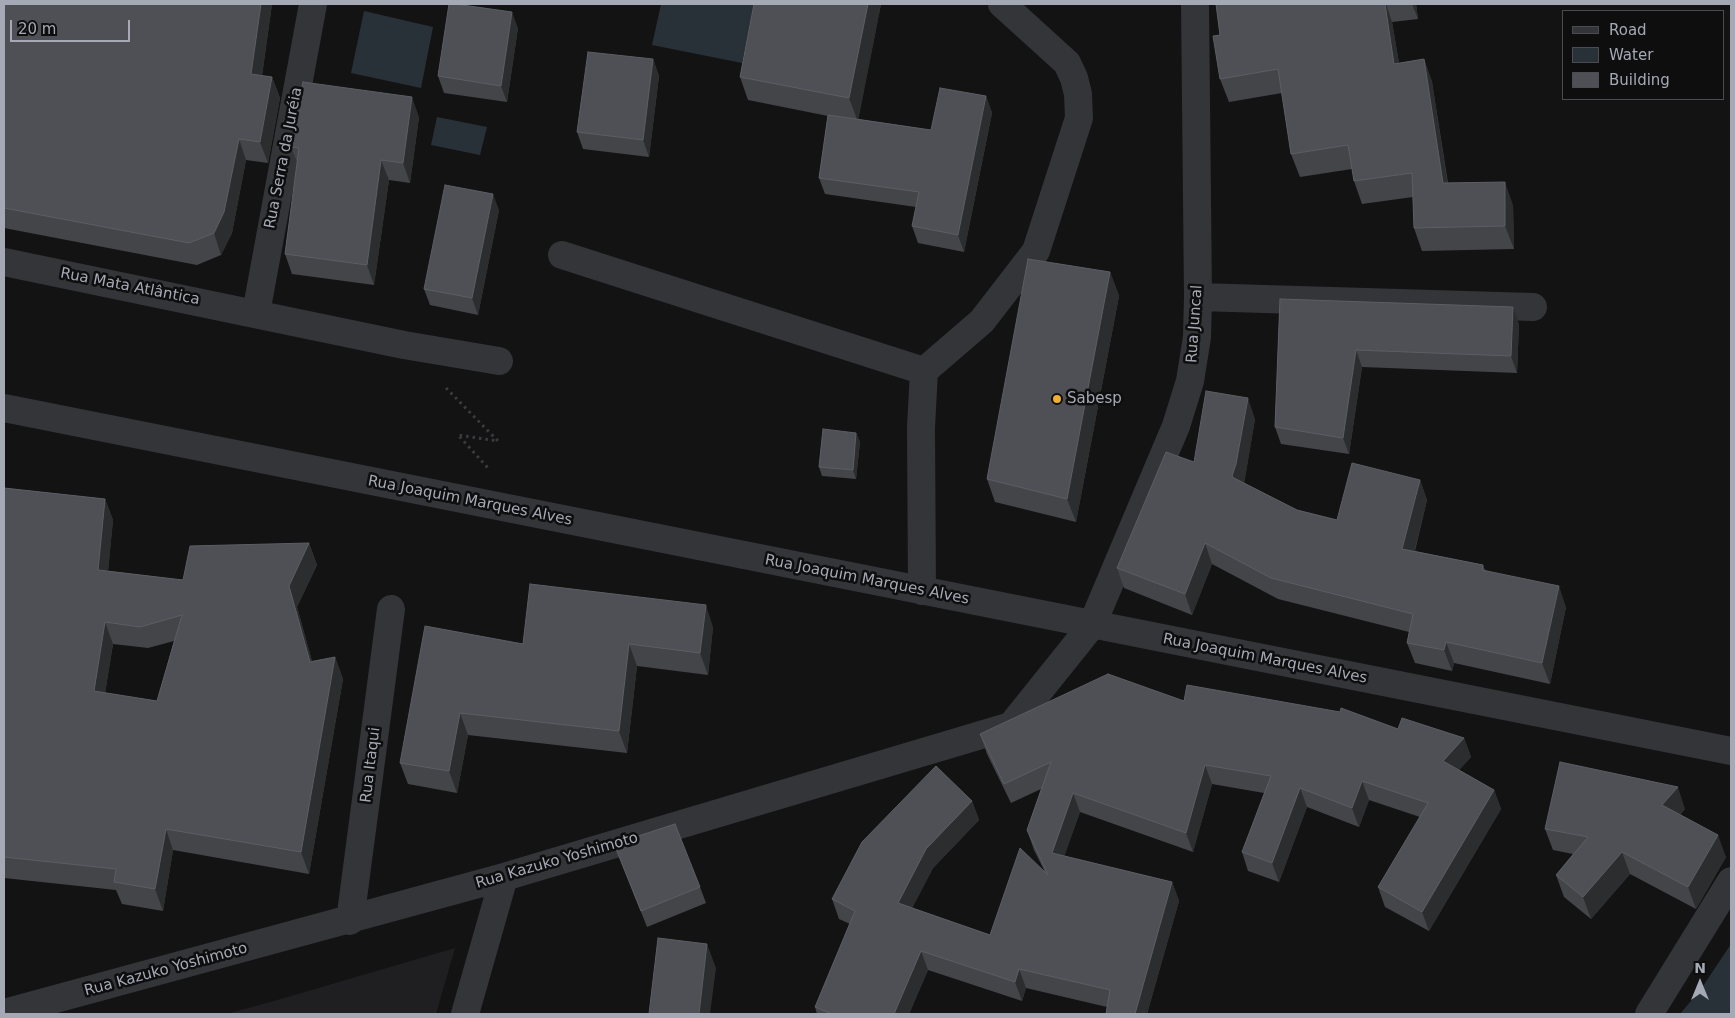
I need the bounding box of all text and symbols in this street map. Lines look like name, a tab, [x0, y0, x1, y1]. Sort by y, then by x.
scale bar	[12, 10, 132, 42]
legend	[1562, 10, 1725, 100]
text: 20 m	[18, 20, 56, 38]
text: Road	[1609, 21, 1647, 39]
text: Water	[1609, 46, 1653, 64]
text: Building	[1609, 71, 1670, 89]
street label: Rua Serra da Juréia	[261, 86, 307, 230]
street label: Rua Mata Atlântica	[59, 265, 201, 309]
street label: Rua Juncal	[1183, 284, 1207, 364]
place label: Sabesp	[1067, 390, 1122, 408]
marker: Sabesp	[1051, 393, 1063, 405]
street label: Rua Joaquim Marques Alves	[366, 472, 574, 530]
street label: Rua Joaquim Marques Alves	[763, 551, 971, 609]
street label: Rua Joaquim Marques Alves	[1161, 630, 1369, 688]
street label: Rua Itaqui	[357, 726, 385, 804]
street label: Rua Kazuko Yoshimoto	[474, 829, 640, 893]
street label: Rua Kazuko Yoshimoto	[82, 940, 250, 1000]
north arrow	[1675, 958, 1725, 1008]
text: N	[1694, 960, 1706, 976]

